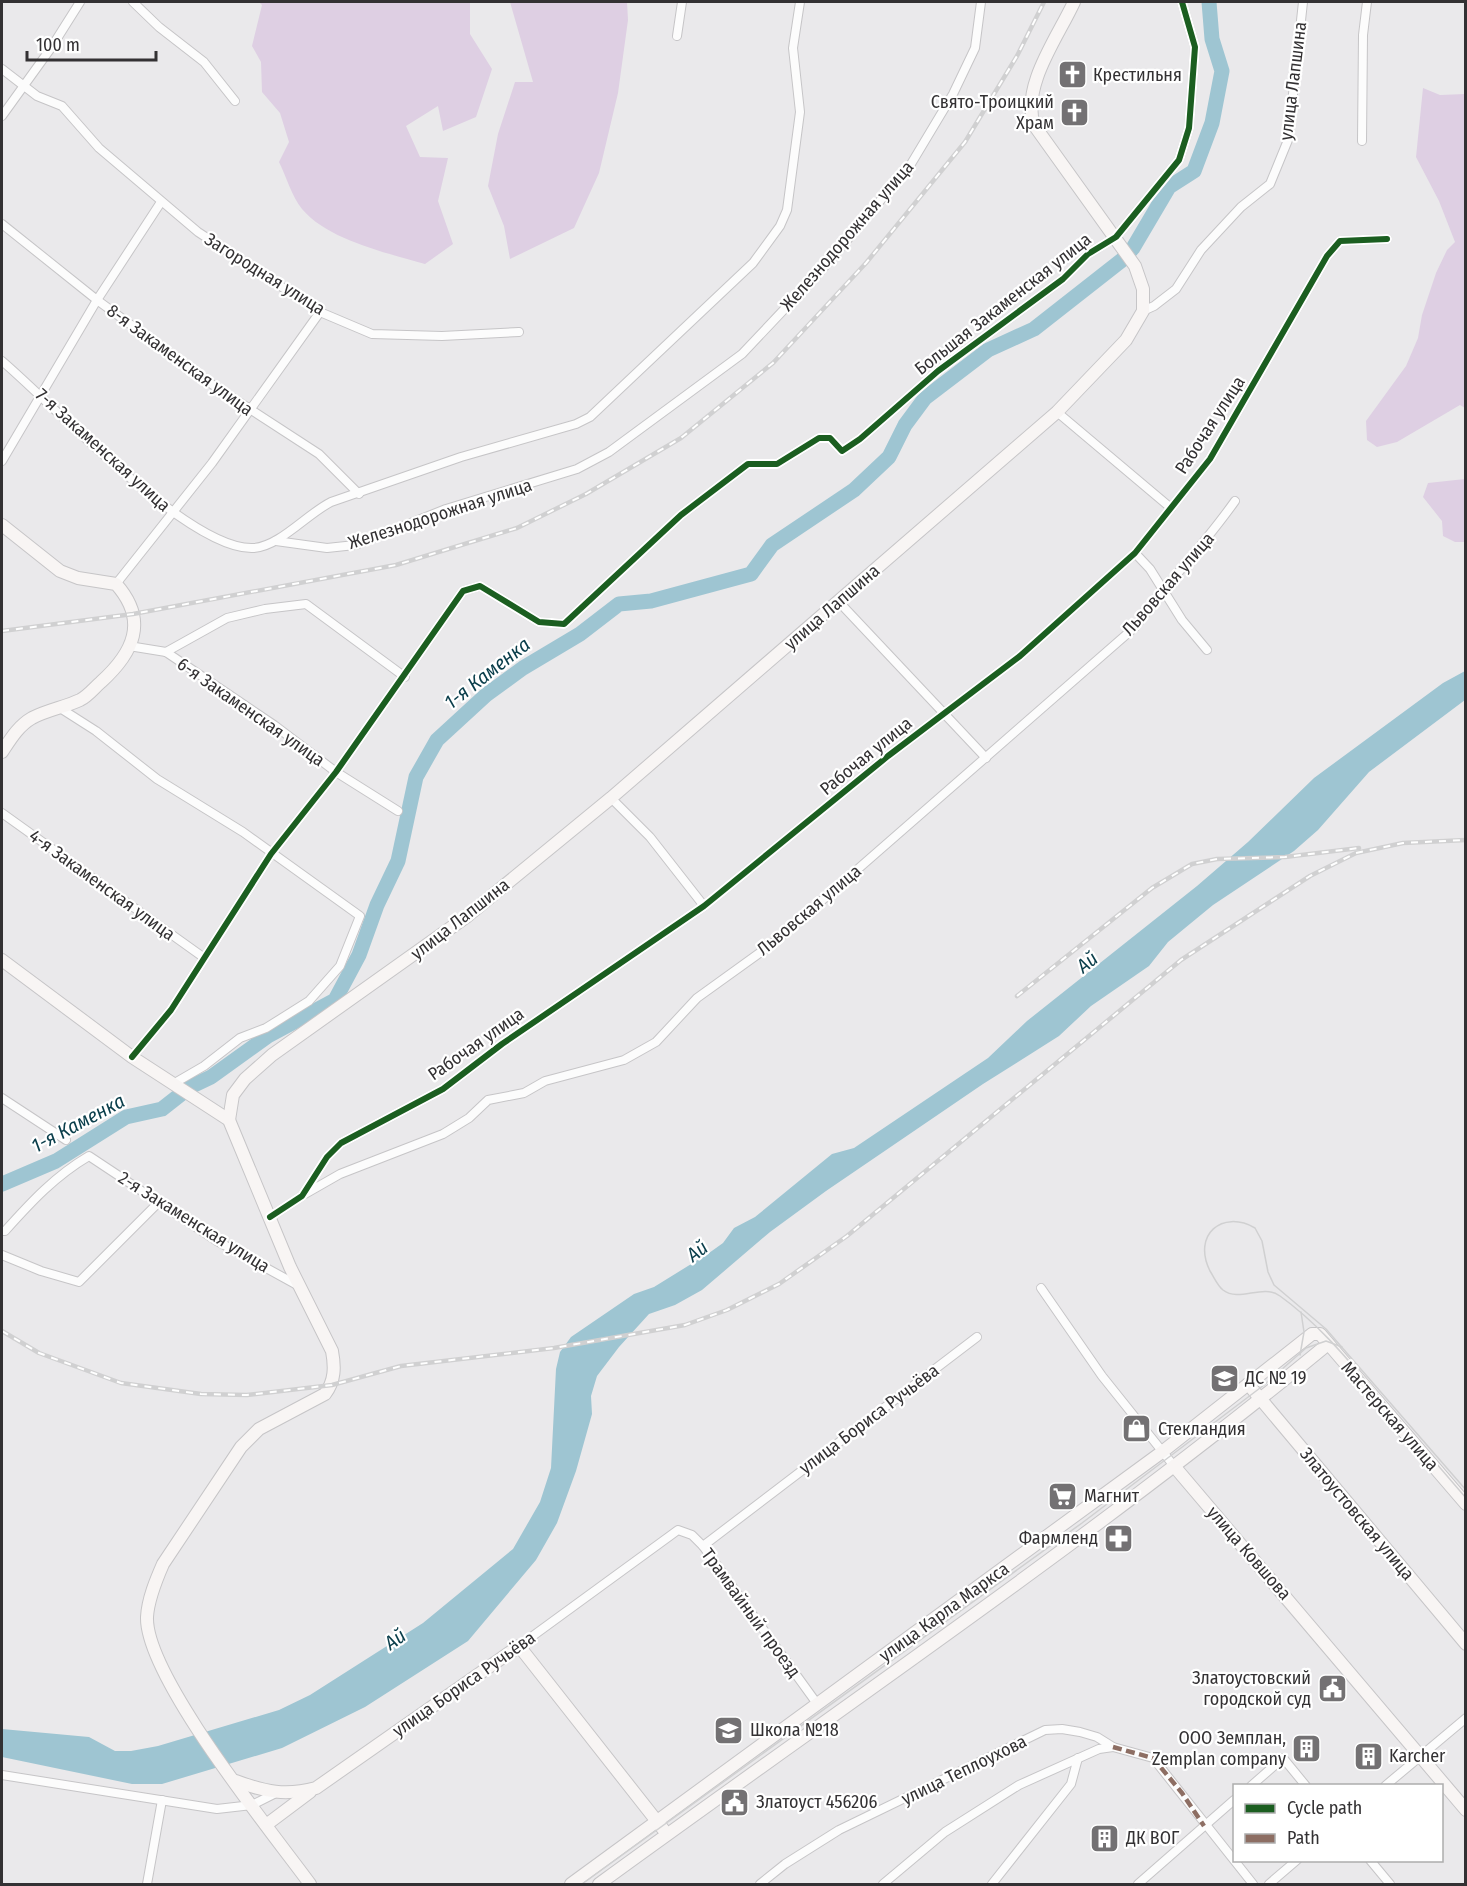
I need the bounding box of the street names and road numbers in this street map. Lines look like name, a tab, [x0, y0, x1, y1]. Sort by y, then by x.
street label: улица Лапшина	[1275, 20, 1311, 142]
street label: Железнодорожная улица	[776, 156, 918, 316]
street label: Загородная улица	[201, 228, 329, 320]
street label: Большая Закаменская улица	[910, 228, 1096, 380]
street label: 8-я Закаменская улица	[103, 300, 258, 421]
street label: Рабочая улица	[1170, 372, 1250, 478]
street label: 7-я Закаменская улица	[31, 384, 175, 516]
street label: Железнодорожная улица	[345, 474, 535, 554]
street label: Львовская улица	[1117, 528, 1219, 640]
street label: улица Лапшина	[780, 559, 884, 654]
street label: 6-я Закаменская улица	[173, 653, 329, 771]
street label: Рабочая улица	[816, 712, 917, 800]
street label: 4-я Закаменская улица	[25, 825, 179, 945]
street label: Львовская улица	[752, 860, 866, 960]
street label: улица Лапшина	[406, 874, 514, 964]
street label: Рабочая улица	[424, 1003, 528, 1085]
street label: 2-я Закаменская улица	[114, 1167, 274, 1278]
street label: Мастерская улица	[1337, 1357, 1444, 1475]
street label: улица Бориса Ручьёва	[795, 1359, 943, 1479]
street label: Златоустовская улица	[1295, 1443, 1419, 1585]
street label: улица Ковшова	[1202, 1502, 1296, 1605]
street label: Трамвайный проезд	[697, 1544, 805, 1682]
street label: улица Карла Маркса	[875, 1557, 1013, 1666]
street label: улица Бориса Ручьёва	[388, 1626, 540, 1742]
street label: улица Теплоухова	[898, 1730, 1030, 1810]

